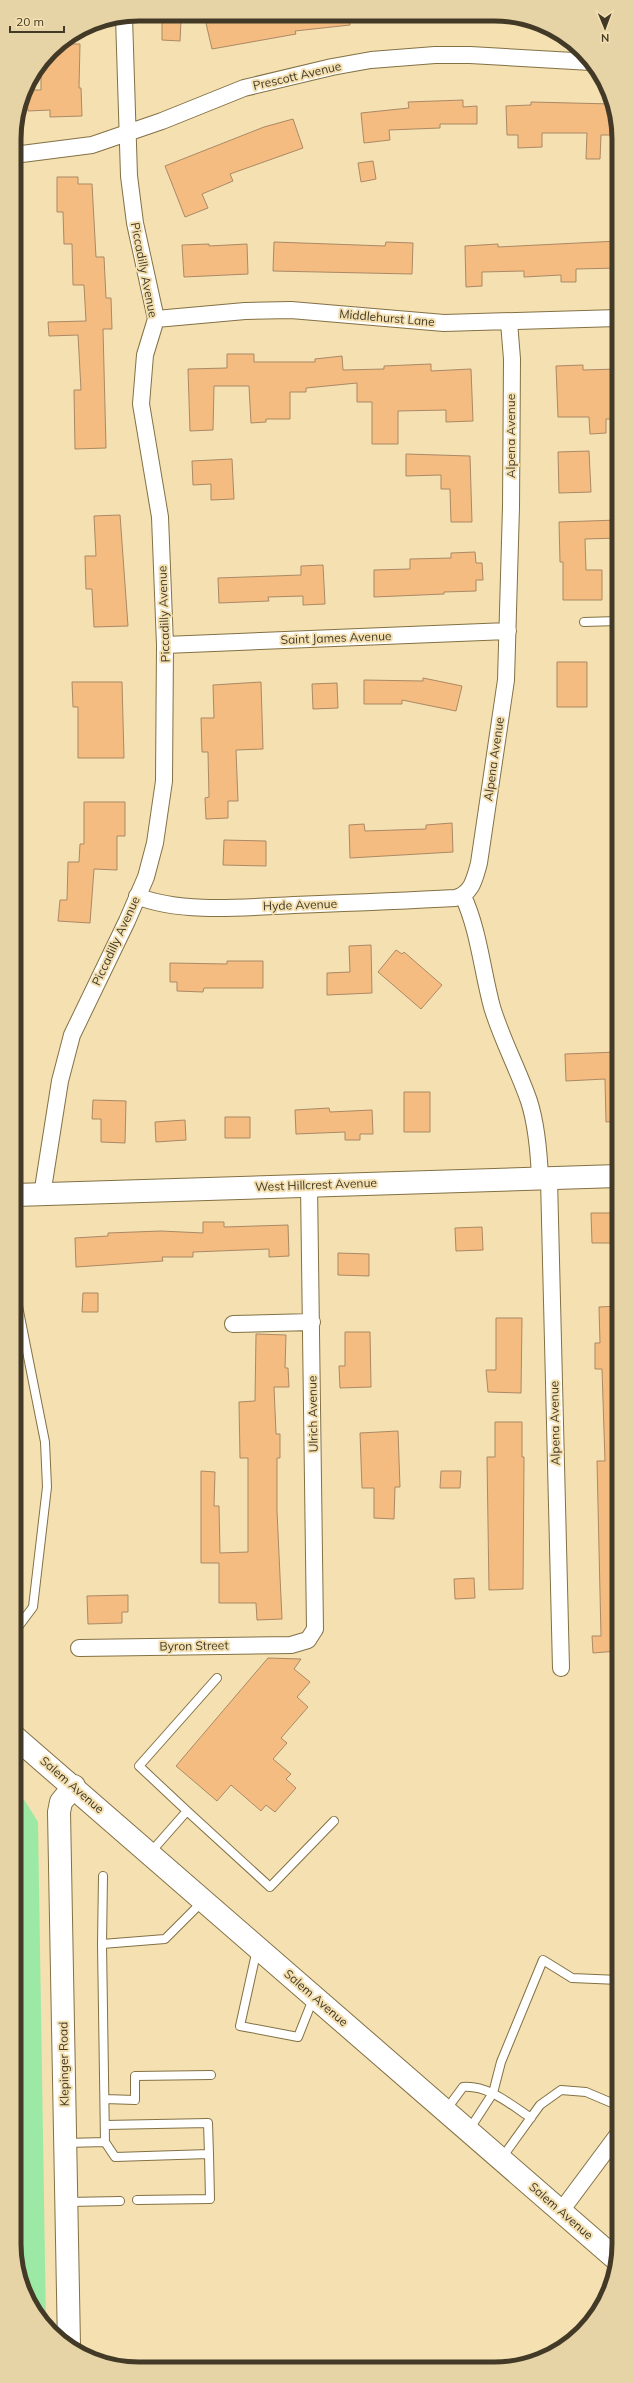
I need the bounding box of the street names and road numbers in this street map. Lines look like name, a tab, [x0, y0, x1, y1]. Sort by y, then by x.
street label: Prescott Avenue	[251, 58, 343, 93]
street label: Piccadilly Avenue	[128, 221, 161, 319]
street label: Middlehurst Lane	[339, 306, 435, 329]
street label: Alpena Avenue	[503, 394, 518, 478]
street label: Piccadilly Avenue	[154, 565, 173, 663]
street label: Saint James Avenue	[280, 628, 392, 647]
street label: Alpena Avenue	[480, 716, 507, 802]
street label: Piccadilly Avenue	[88, 894, 143, 988]
street label: Hyde Avenue	[263, 896, 337, 913]
street label: West Hillcrest Avenue	[255, 1175, 377, 1194]
street label: Ulrich Avenue	[304, 1376, 321, 1453]
street label: Alpena Avenue	[546, 1381, 563, 1465]
street label: Byron Street	[159, 1637, 229, 1654]
street label: Salem Avenue	[37, 1753, 107, 1816]
street label: Salem Avenue	[281, 1966, 351, 2029]
street label: Klepinger Road	[55, 2022, 72, 2107]
street label: Salem Avenue	[526, 2179, 596, 2242]

